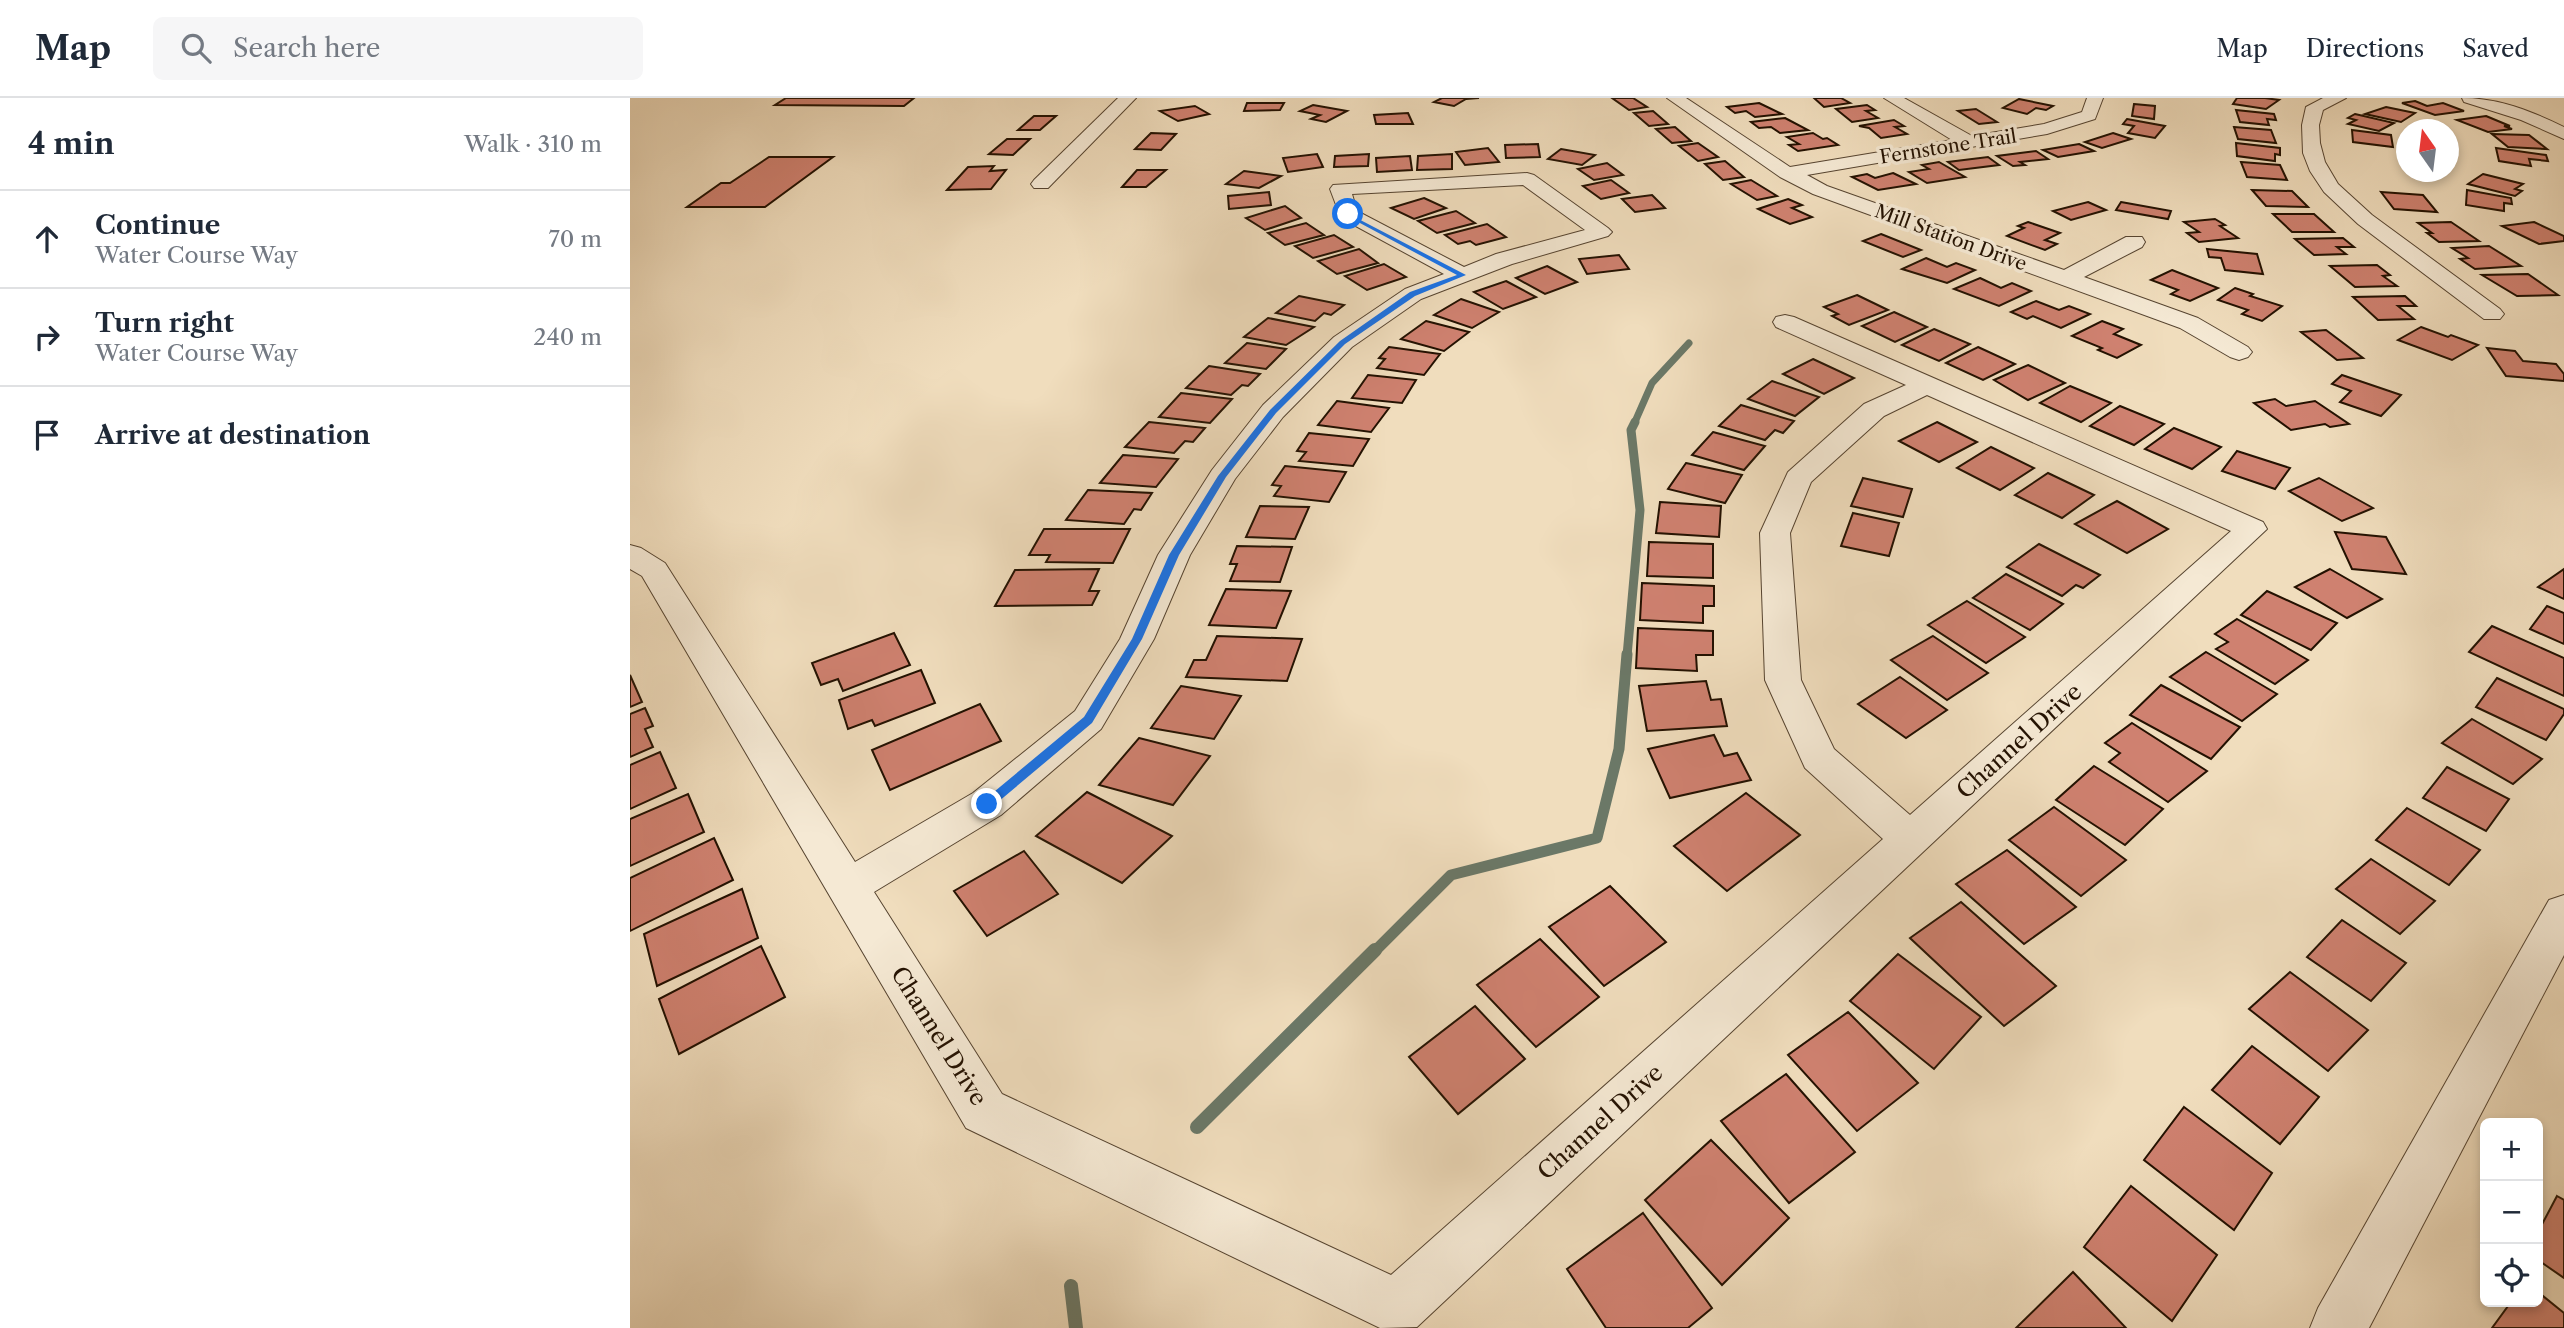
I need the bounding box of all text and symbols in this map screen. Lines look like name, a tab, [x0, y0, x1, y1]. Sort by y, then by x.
search box	[153, 17, 643, 80]
text: Map	[35, 28, 111, 69]
icon: search	[177, 29, 215, 67]
text: Search here	[233, 32, 380, 64]
text: Map	[2216, 34, 2268, 63]
text: Directions	[2306, 34, 2424, 63]
text: Saved	[2462, 34, 2529, 63]
north arrow	[2396, 119, 2459, 182]
street label: Fernstone Trail	[1878, 124, 2018, 169]
text: 4 min	[28, 125, 114, 162]
text: Walk · 310 m	[464, 130, 602, 158]
route start	[1332, 198, 1363, 229]
street label: Mill Station Drive	[1872, 199, 2030, 276]
text: Continue	[95, 209, 220, 241]
icon: ahead	[28, 220, 66, 258]
text: 70 m	[549, 225, 602, 253]
text: Water Course Way	[95, 241, 298, 269]
text: Turn right	[95, 307, 234, 339]
icon: right	[28, 318, 66, 356]
text: 240 m	[533, 323, 602, 351]
text: Water Course Way	[95, 339, 298, 367]
icon: arrive	[28, 416, 66, 454]
text: Arrive at destination	[95, 419, 370, 451]
street label: Channel Drive	[1951, 678, 2087, 804]
route end	[971, 788, 1002, 819]
street label: Channel Drive	[885, 961, 993, 1111]
street label: Channel Drive	[1532, 1059, 1668, 1185]
map controls	[2480, 1118, 2543, 1307]
button: +	[2480, 1118, 2543, 1181]
button: −	[2480, 1181, 2543, 1244]
button: locate	[2480, 1244, 2543, 1307]

